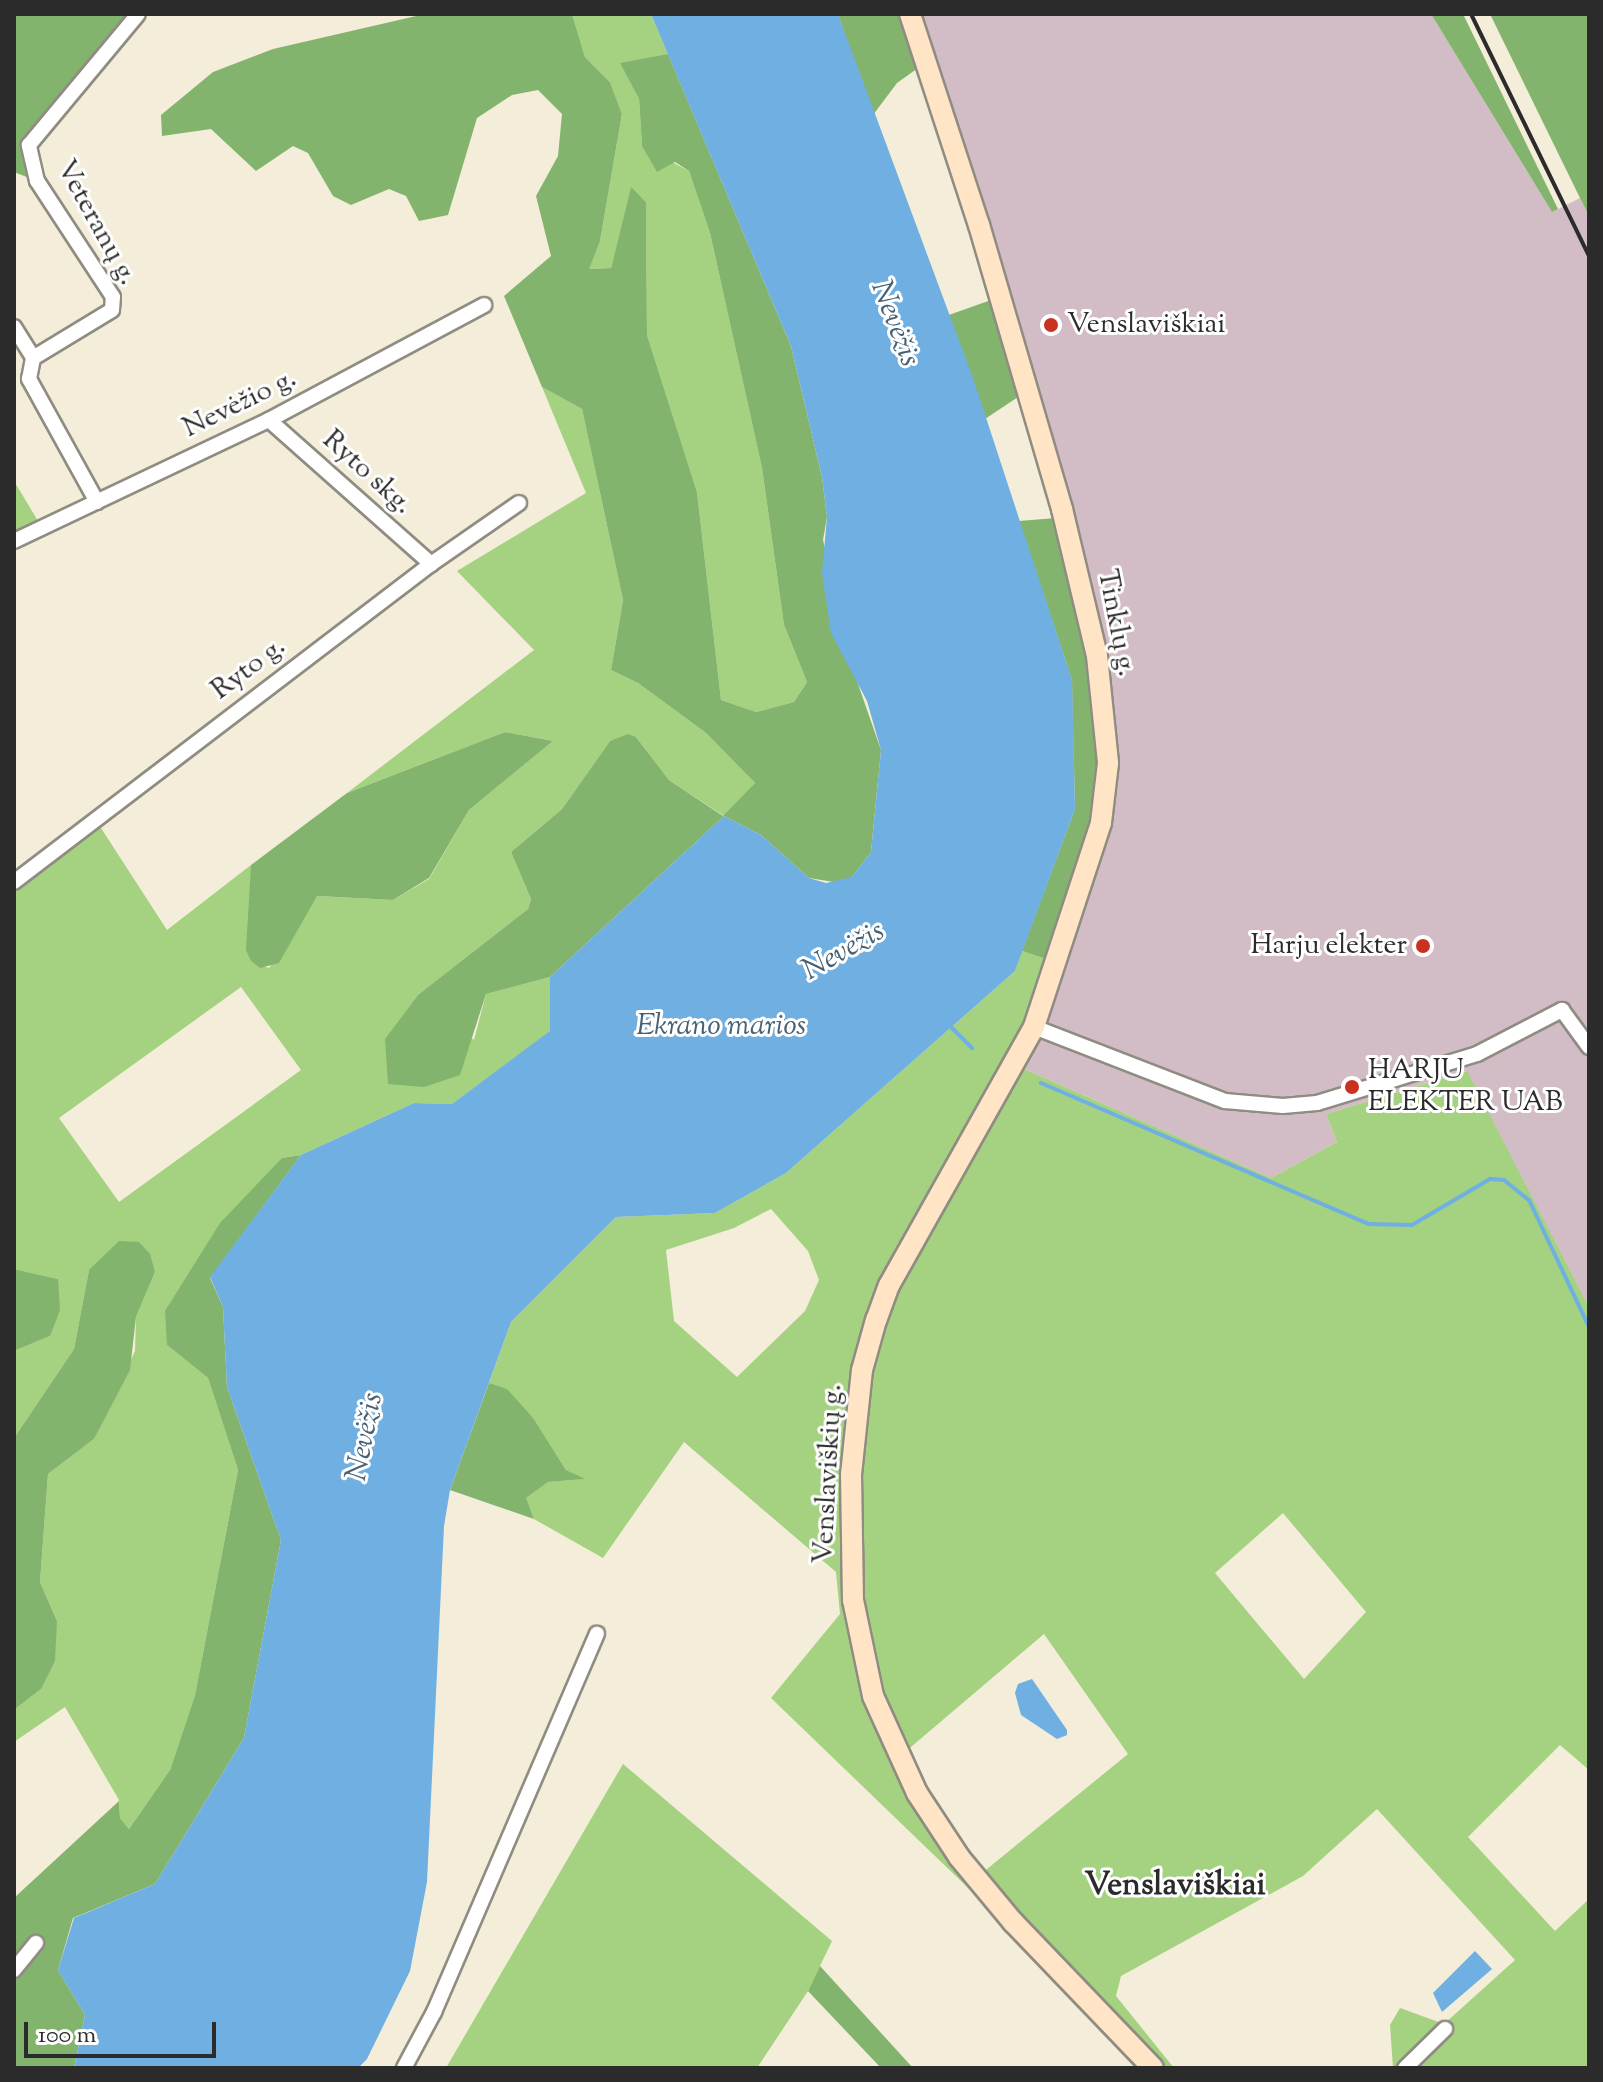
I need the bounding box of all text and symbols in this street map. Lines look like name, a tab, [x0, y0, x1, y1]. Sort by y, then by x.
street label: Veteranų g.	[48, 155, 144, 291]
water label: Nevėžis	[861, 276, 927, 372]
place label: Venslaviškiai	[1067, 308, 1225, 342]
marker: Venslaviškiai	[1042, 316, 1060, 334]
street label: Nevėžio g.	[178, 362, 302, 446]
street label: Ryto skg.	[315, 424, 419, 522]
street label: Tinklų g.	[1089, 567, 1143, 679]
street label: Ryto g.	[205, 630, 293, 708]
water label: Nevėžis	[797, 914, 891, 990]
place label: Harju elekter	[1250, 929, 1407, 963]
marker: Harju elekter	[1414, 937, 1432, 955]
water label: Ekrano marios	[636, 1009, 806, 1045]
place label: HARJU ELEKTER UAB	[1368, 1054, 1563, 1120]
marker: HARJU ELEKTER UAB	[1343, 1078, 1361, 1096]
street label: Venslaviškių g.	[808, 1383, 850, 1565]
water label: Nevėžis	[340, 1390, 392, 1484]
district label: Venslaviškiai	[1084, 1867, 1266, 1905]
scale bar	[28, 2006, 220, 2056]
text: 100 m	[38, 2019, 96, 2053]

